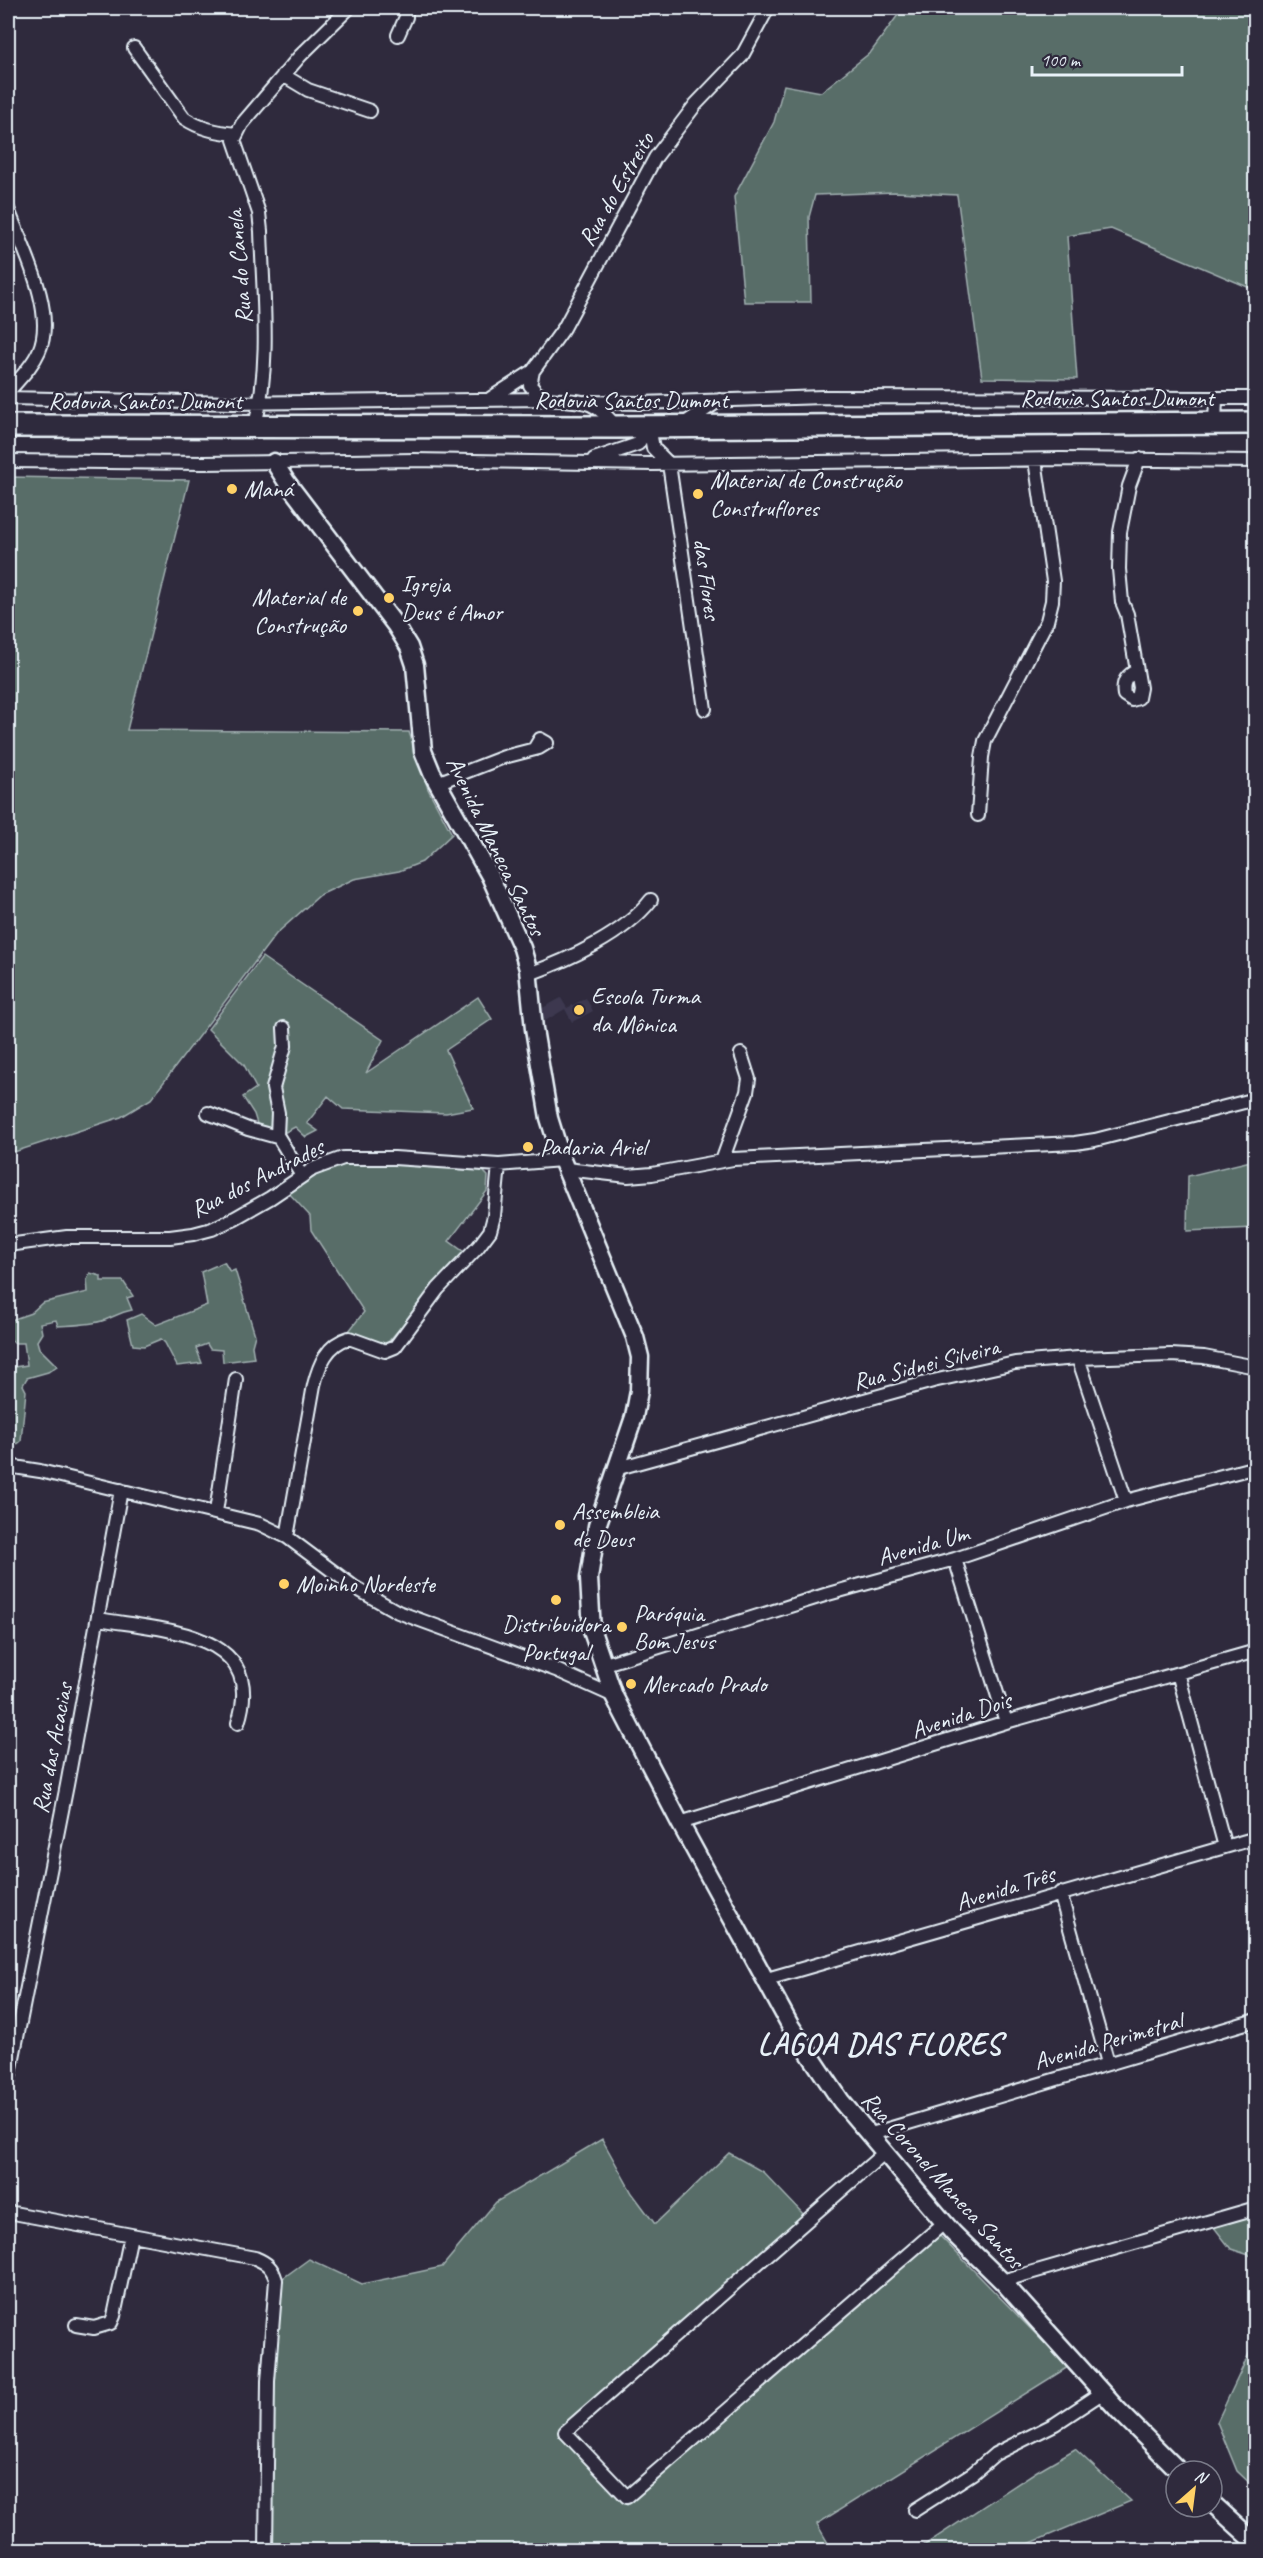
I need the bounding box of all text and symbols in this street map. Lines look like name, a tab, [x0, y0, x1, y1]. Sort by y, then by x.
scale bar	[1032, 39, 1182, 77]
text: 100 m	[1041, 49, 1082, 71]
street label: Rua do Estreito	[571, 125, 661, 251]
street label: Rua do Canela	[219, 207, 259, 325]
street label: Rodovia Santos Dumont	[1020, 383, 1216, 413]
street label: Rodovia Santos Dumont	[534, 385, 730, 415]
street label: Rodovia Santos Dumont	[48, 386, 244, 416]
place label: Material de Construção Construflores	[710, 465, 903, 523]
place label: Maná	[244, 474, 296, 504]
marker: Maná	[225, 482, 239, 496]
marker: Material de Construção Construflores	[691, 487, 705, 501]
street label: das Flores	[686, 536, 728, 623]
place label: Igreja Deus é Amor	[401, 569, 505, 627]
place label: Material de Construção	[252, 582, 348, 640]
marker: Igreja Deus é Amor	[382, 591, 396, 605]
marker: Material de Construção	[351, 604, 365, 618]
street label: Avenida Maneca Santos	[440, 751, 553, 942]
place label: Escola Turma da Mônica	[591, 981, 702, 1039]
marker: Escola Turma da Mônica	[572, 1003, 586, 1017]
street label: Rua dos Andrades	[186, 1130, 331, 1224]
place label: Padaria Ariel	[540, 1132, 650, 1162]
marker: Padaria Ariel	[521, 1140, 535, 1154]
street label: Rua Sidnei Silveira	[850, 1331, 1004, 1397]
place label: Assembleia de Deus	[572, 1496, 660, 1554]
street label: Avenida Um	[874, 1517, 975, 1572]
marker: Assembleia de Deus	[553, 1518, 567, 1532]
place label: Moinho Nordeste	[296, 1569, 437, 1599]
marker: Moinho Nordeste	[277, 1577, 291, 1591]
marker: Distribuidora Portugal	[549, 1593, 563, 1607]
place label: Paróquia Bom Jesus	[634, 1598, 716, 1656]
place label: Distribuidora Portugal	[502, 1609, 612, 1667]
marker: Paróquia Bom Jesus	[615, 1620, 629, 1634]
place label: Mercado Prado	[643, 1669, 769, 1699]
marker: Mercado Prado	[624, 1677, 638, 1691]
street label: Rua das Acacias	[25, 1678, 80, 1816]
street label: Avenida Dois	[907, 1684, 1017, 1745]
street label: Avenida Três	[952, 1858, 1061, 1917]
street label: Avenida Perimetral	[1030, 2004, 1190, 2077]
district label: LAGOA DAS FLORES	[758, 2025, 1008, 2063]
street label: Rua Coronel Maneca Santos	[855, 2085, 1032, 2276]
north arrow	[1164, 2459, 1224, 2519]
text: N	[1192, 2465, 1212, 2489]

